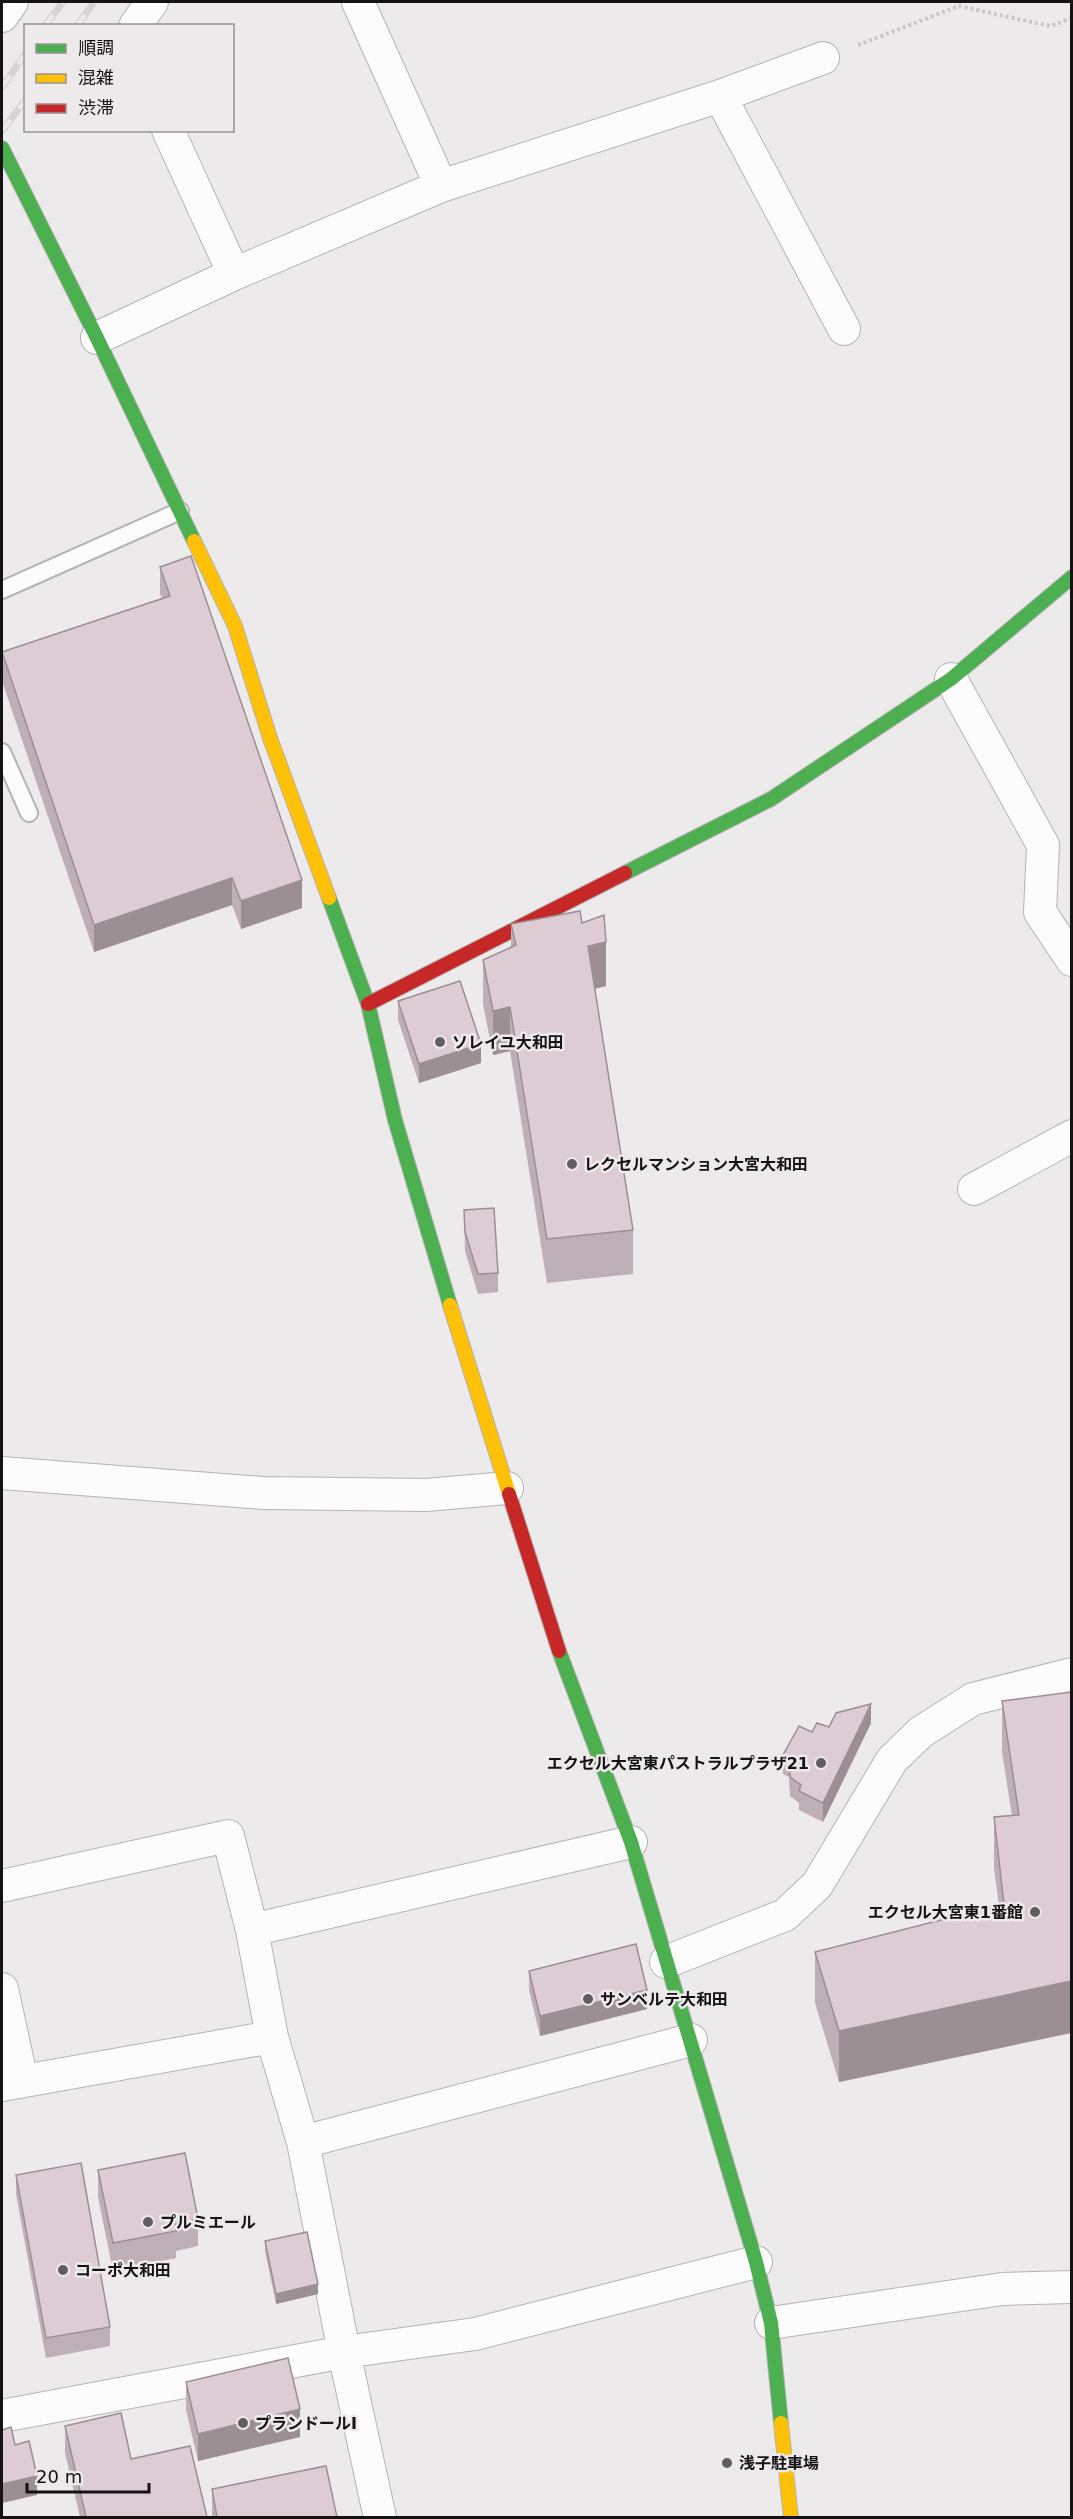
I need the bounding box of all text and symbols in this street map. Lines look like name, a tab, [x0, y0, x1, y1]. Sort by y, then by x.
legend	[24, 24, 234, 132]
text: 順調	[78, 37, 114, 58]
text: 混雑	[78, 67, 114, 88]
text: 渋滞	[78, 97, 114, 118]
place label: ソレイユ大和田	[452, 1033, 564, 1052]
marker: ソレイユ大和田	[433, 1035, 447, 1049]
place label: レクセルマンション大宮大和田	[584, 1155, 808, 1174]
marker: レクセルマンション大宮大和田	[565, 1157, 579, 1171]
place label: エクセル大宮東パストラルプラザ21	[547, 1754, 809, 1773]
marker: エクセル大宮東パストラルプラザ21	[814, 1756, 828, 1770]
place label: エクセル大宮東1番館	[868, 1903, 1023, 1922]
marker: エクセル大宮東1番館	[1028, 1905, 1042, 1919]
place label: サンベルテ大和田	[600, 1990, 728, 2009]
marker: サンベルテ大和田	[581, 1992, 595, 2006]
place label: プルミエール	[160, 2213, 256, 2232]
marker: プルミエール	[141, 2215, 155, 2229]
place label: コーポ大和田	[75, 2261, 171, 2280]
marker: コーポ大和田	[56, 2263, 70, 2277]
place label: プランドールⅠ	[255, 2414, 357, 2433]
marker: プランドールⅠ	[236, 2416, 250, 2430]
place label: 浅子駐車場	[739, 2454, 819, 2473]
scale bar	[27, 2456, 148, 2494]
marker: 浅子駐車場	[720, 2456, 734, 2470]
text: 20 m	[36, 2466, 82, 2487]

